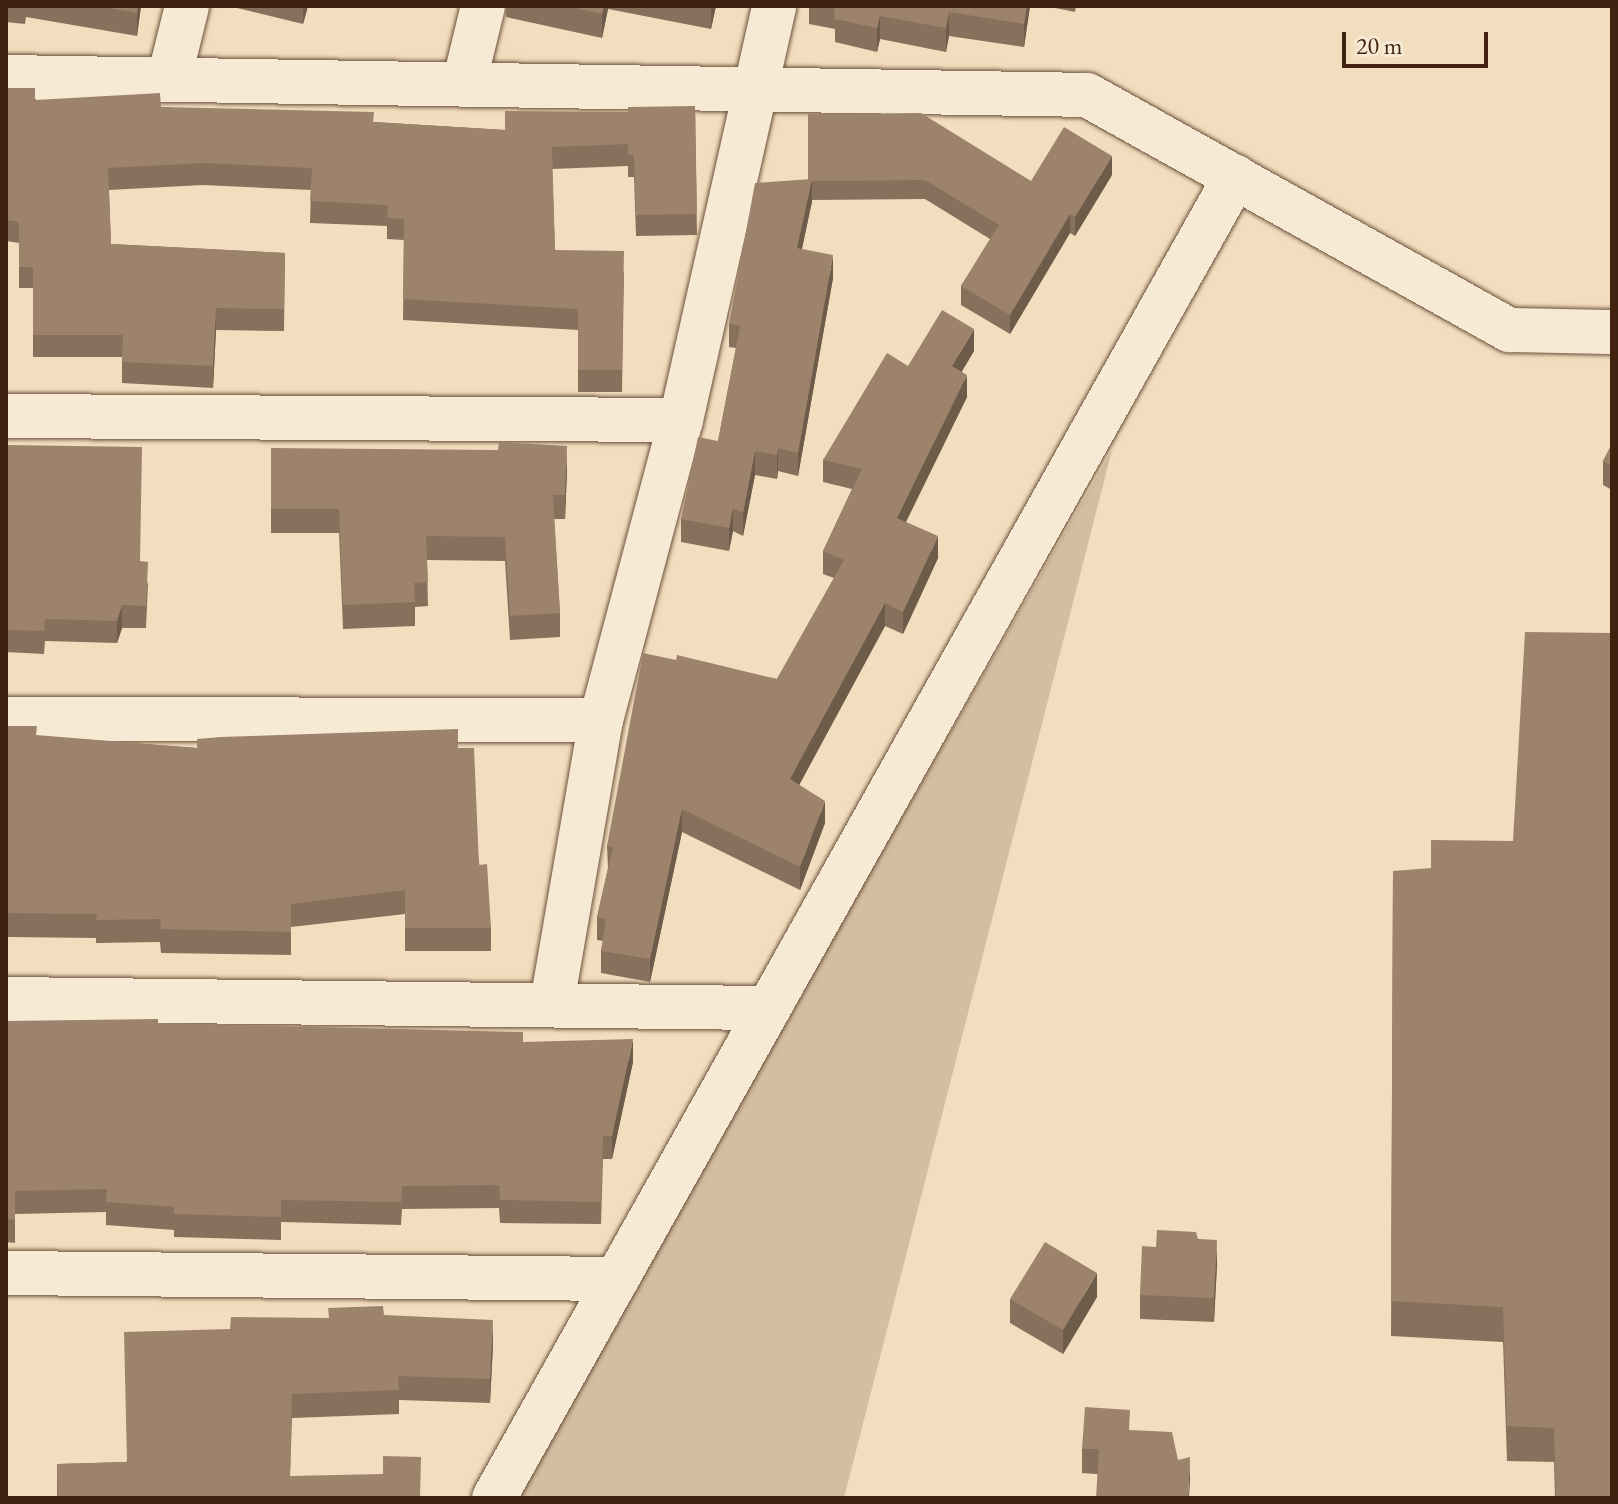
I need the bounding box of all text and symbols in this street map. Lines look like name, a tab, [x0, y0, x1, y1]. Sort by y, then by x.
scale bar	[1346, 16, 1492, 66]
text: 20 m	[1356, 30, 1403, 61]

